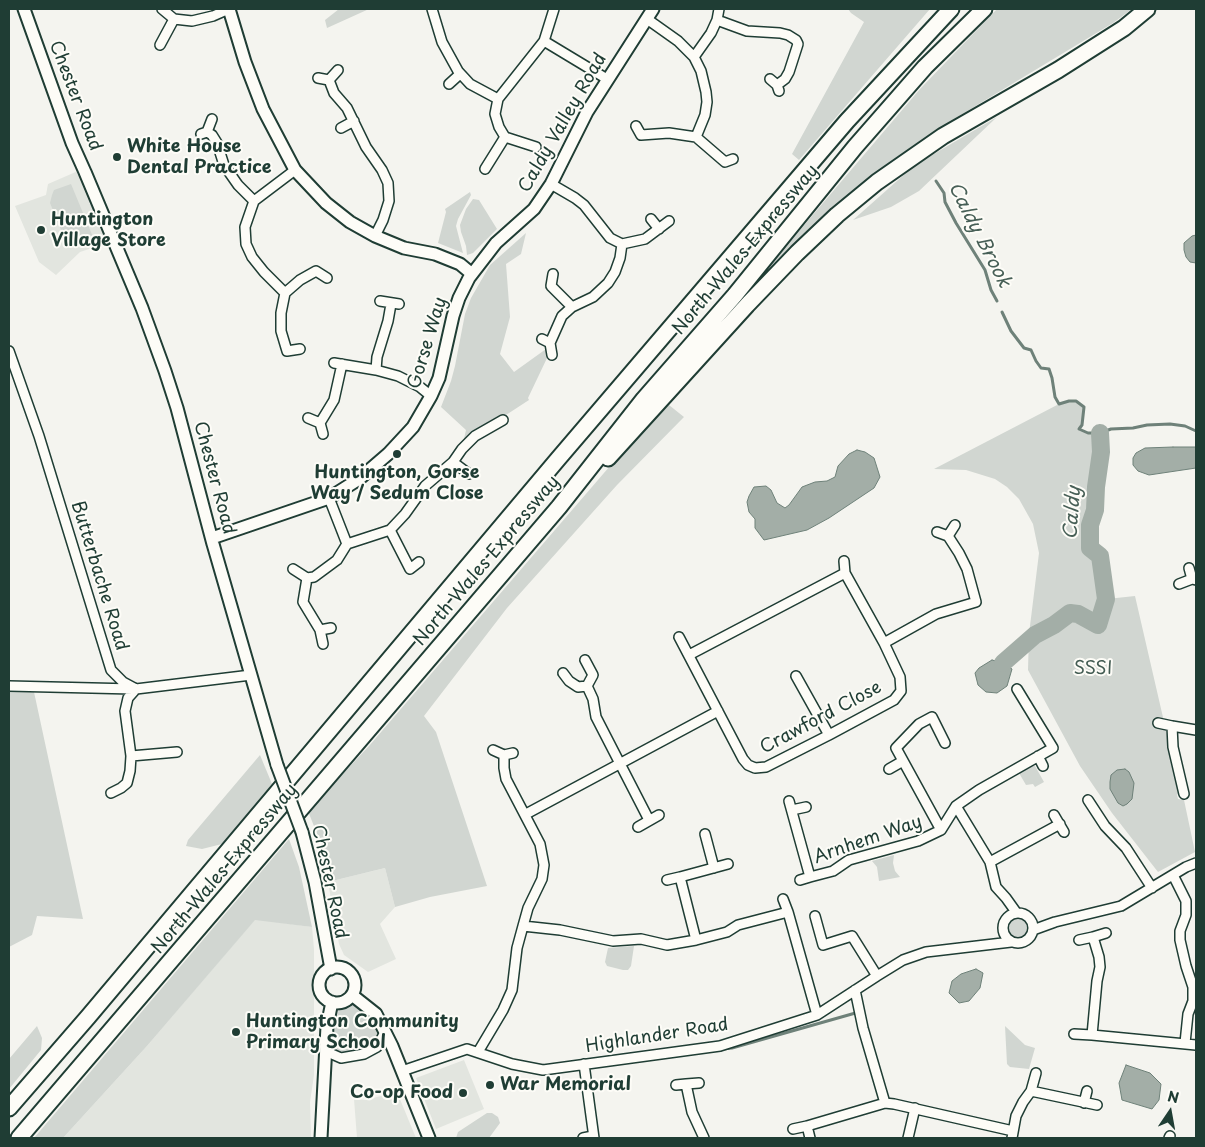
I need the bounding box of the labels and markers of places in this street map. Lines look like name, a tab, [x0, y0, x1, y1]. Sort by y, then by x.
place label: White House Dental Practice	[127, 136, 272, 178]
marker: White House Dental Practice	[111, 151, 123, 163]
place label: Huntington Village Store	[51, 209, 166, 252]
marker: Huntington Village Store	[35, 224, 47, 236]
marker: Huntington, Gorse Way / Sedum Close	[391, 448, 403, 460]
place label: Huntington, Gorse Way / Sedum Close	[310, 462, 484, 504]
place label: Huntington Community Primary School	[246, 1011, 459, 1054]
marker: Huntington Community Primary School	[230, 1026, 242, 1038]
place label: War Memorial	[500, 1074, 631, 1096]
marker: War Memorial	[484, 1079, 496, 1091]
place label: Co-op Food	[350, 1082, 453, 1104]
marker: Co-op Food	[457, 1087, 469, 1099]

